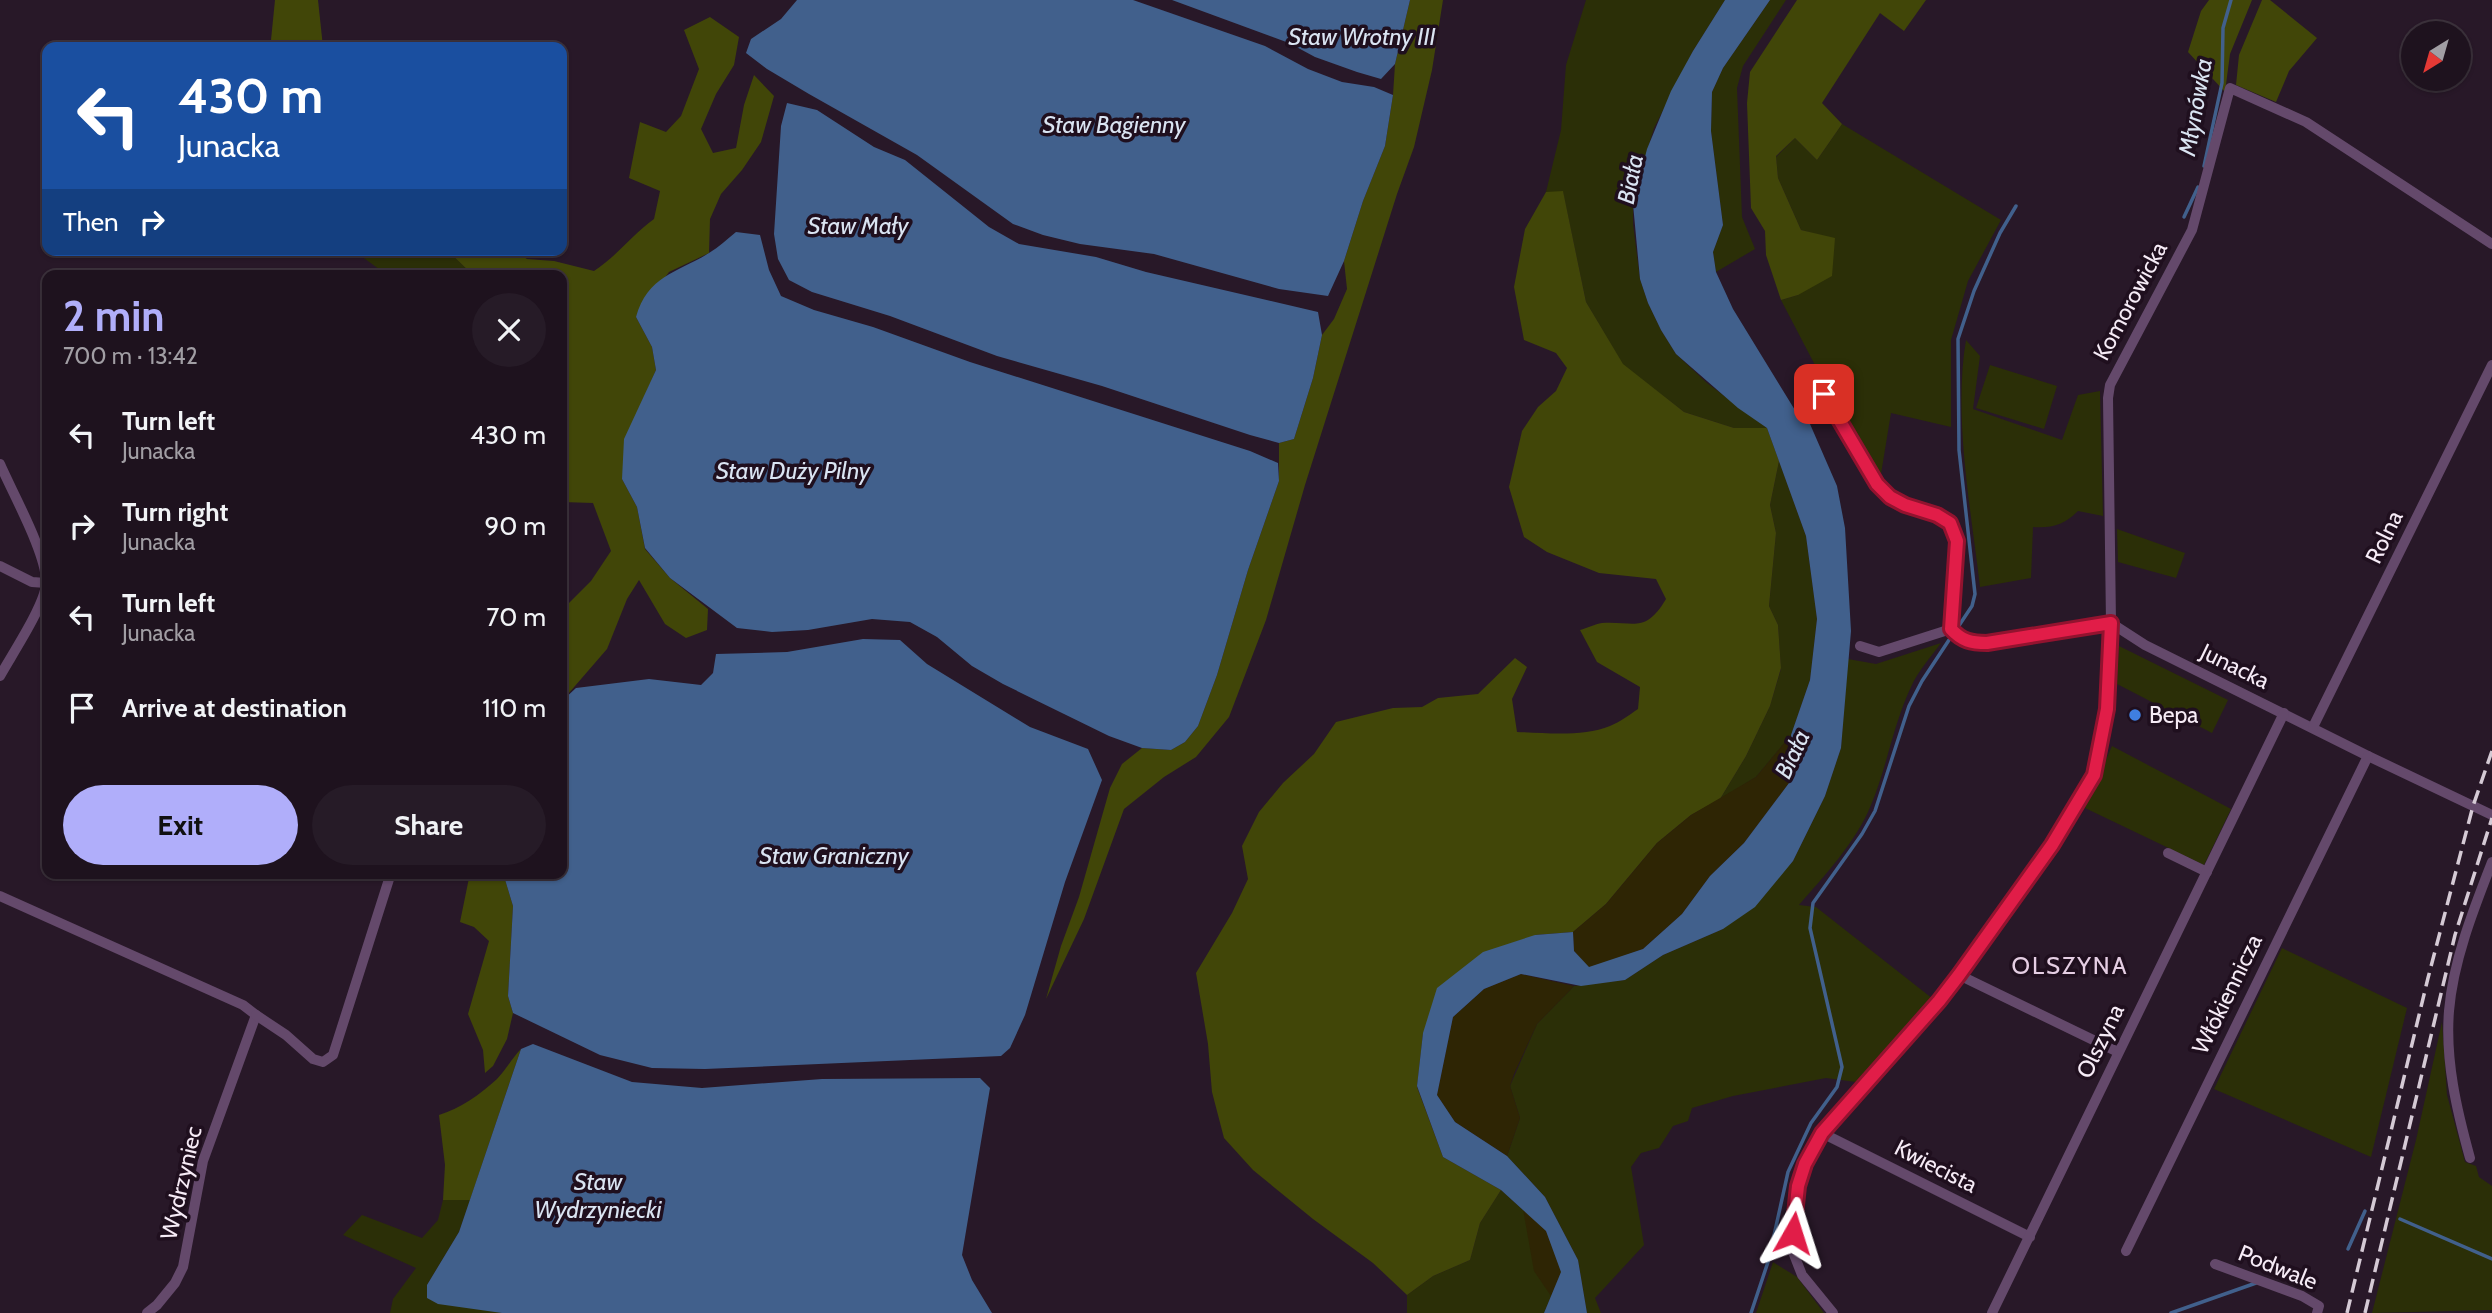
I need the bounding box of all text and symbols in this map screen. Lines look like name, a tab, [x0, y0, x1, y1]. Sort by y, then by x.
north arrow	[2401, 21, 2471, 91]
map controls	[2401, 21, 2471, 91]
water label: Staw Wrotny III	[1288, 22, 1436, 51]
water label: Młynówka	[2172, 56, 2218, 159]
text: 430 m	[178, 66, 323, 125]
icon: left	[63, 70, 154, 161]
water label: Staw Bagienny	[1043, 110, 1186, 139]
text: Junacka	[178, 126, 280, 165]
water label: Biała	[1611, 152, 1649, 206]
icon: right	[133, 203, 171, 241]
text: Then	[63, 206, 119, 238]
water label: Staw Mały	[808, 211, 909, 240]
street label: Komorowicka	[2087, 237, 2173, 365]
text: 2 min	[63, 290, 164, 342]
button: close	[472, 293, 546, 367]
text: 700 m · 13:42	[63, 342, 198, 370]
pin	[1794, 364, 1854, 424]
icon: arrive	[1805, 375, 1843, 413]
text: Turn left	[122, 405, 215, 437]
icon: left	[63, 416, 101, 454]
text: 430 m	[470, 419, 546, 451]
text: Junacka	[122, 437, 195, 465]
water label: Staw Duży Pilny	[716, 456, 871, 485]
text: Turn right	[122, 496, 228, 528]
street label: Rolna	[2359, 506, 2409, 568]
icon: right	[63, 507, 101, 545]
text: 90 m	[484, 510, 546, 542]
text: Junacka	[122, 528, 195, 556]
text: Turn left	[122, 587, 215, 619]
icon: left	[63, 598, 101, 636]
text: 70 m	[486, 601, 546, 633]
text: Junacka	[122, 619, 195, 647]
street label: Junacka	[2195, 637, 2274, 695]
icon: arrive	[63, 689, 101, 727]
text: Arrive at destination	[122, 692, 347, 724]
text: 110 m	[482, 692, 546, 724]
place label: Bepa	[2149, 701, 2198, 729]
marker: Bepa	[2127, 707, 2143, 723]
water label: Biała	[1768, 725, 1816, 783]
button: Exit	[63, 785, 298, 865]
button: Share	[312, 785, 546, 865]
water label: Staw Graniczny	[759, 841, 910, 870]
street label: Włókiennicza	[2186, 930, 2268, 1058]
district label: OLSZYNA	[2012, 951, 2129, 980]
street label: Olszyna	[2070, 999, 2130, 1083]
street label: Wydrzyniec	[154, 1124, 208, 1242]
street label: Kwiecista	[1890, 1133, 1982, 1199]
water label: Staw Wydrzyniecki	[534, 1167, 663, 1224]
position arrow	[1756, 1196, 1830, 1270]
street label: Podwale	[2234, 1238, 2322, 1296]

